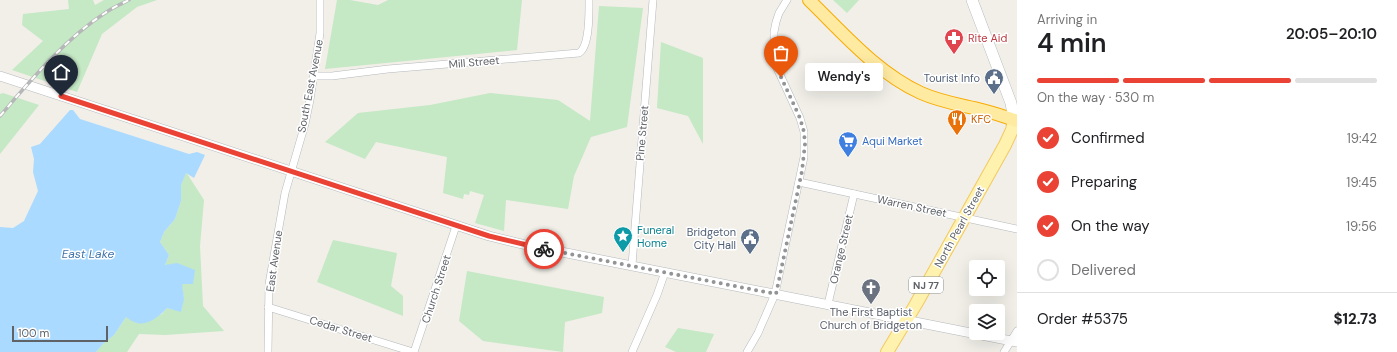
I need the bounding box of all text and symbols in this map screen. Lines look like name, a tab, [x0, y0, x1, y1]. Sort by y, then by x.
text: Arriving in	[1037, 11, 1097, 28]
text: 20:05–20:10	[1286, 24, 1377, 44]
text: 4 min	[1037, 26, 1107, 60]
pharmacy icon: Rite Aid	[943, 27, 965, 55]
place label: Rite Aid	[968, 31, 1007, 45]
pin	[764, 36, 798, 77]
street label: South East Avenue	[294, 38, 326, 134]
icon: bag	[770, 42, 792, 64]
street label: Mill Street	[448, 53, 500, 71]
pin	[44, 55, 78, 96]
icon: home	[50, 61, 72, 83]
callout: Wendy's	[805, 63, 883, 91]
public building icon: Tourist Info	[983, 67, 1005, 95]
text: Wendy's	[817, 68, 871, 85]
place label: Tourist Info	[924, 71, 980, 85]
text: On the way · 530 m	[1037, 89, 1154, 106]
street label: Pine Street	[633, 105, 651, 161]
restaurant icon: KFC	[946, 108, 968, 136]
place label: KFC	[971, 112, 991, 126]
icon: check	[1037, 127, 1059, 149]
text: Confirmed	[1071, 128, 1145, 148]
supermarket icon: Aqui Market	[837, 130, 859, 158]
text: 19:42	[1347, 130, 1377, 147]
place label: Aqui Market	[862, 134, 923, 148]
icon: check	[1037, 171, 1059, 193]
text: Preparing	[1071, 172, 1137, 192]
text: 19:45	[1346, 174, 1377, 191]
street label: North Pearl Street	[931, 184, 987, 270]
street label: Warren Street	[876, 192, 948, 220]
street label: Orange Street	[826, 213, 856, 285]
icon: check	[1037, 215, 1059, 237]
text: On the way	[1071, 216, 1150, 236]
text: 19:56	[1346, 218, 1377, 235]
place label: Funeral Home	[637, 223, 674, 250]
place icon: Funeral Home	[612, 225, 634, 253]
place label: Bridgeton City Hall	[687, 225, 736, 252]
public building icon: Bridgeton City Hall	[739, 227, 761, 255]
street label: East Avenue	[263, 229, 285, 293]
courier	[524, 229, 564, 269]
icon: bike	[533, 238, 555, 260]
water label: East Lake	[62, 246, 115, 262]
street label: Church Street	[418, 253, 454, 325]
map controls	[969, 260, 1005, 340]
button: locate	[969, 260, 1005, 296]
text: Delivered	[1071, 260, 1136, 280]
church icon: The First Baptist Church of Bridgeton	[860, 277, 882, 305]
road number: NJ 77	[909, 277, 943, 293]
button: layers	[969, 304, 1005, 340]
place label: The First Baptist Church of Bridgeton	[820, 305, 922, 332]
text: Order #5375	[1037, 309, 1128, 329]
text: $12.73	[1334, 309, 1377, 329]
street label: Cedar Street	[308, 313, 374, 345]
scale bar	[12, 324, 108, 343]
text: 100 m	[18, 326, 49, 340]

